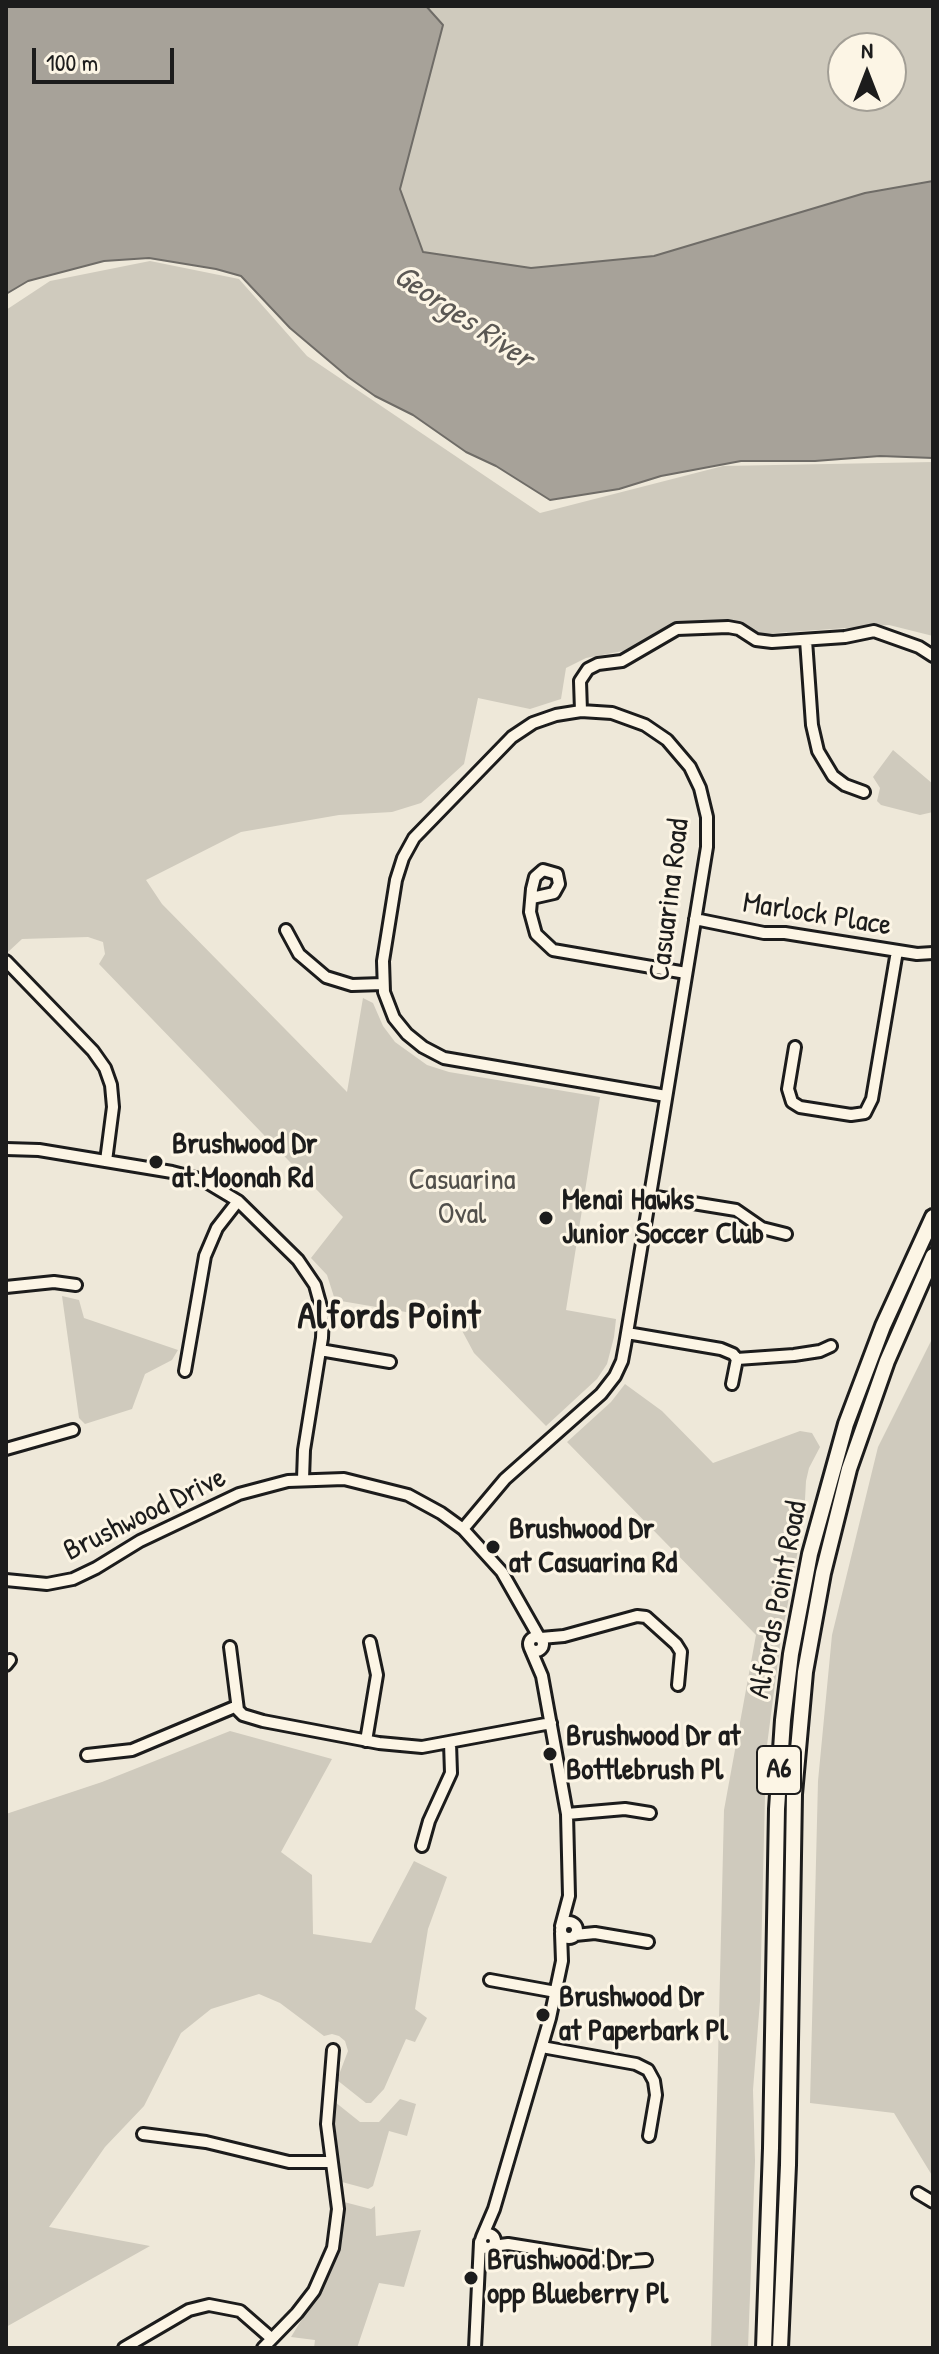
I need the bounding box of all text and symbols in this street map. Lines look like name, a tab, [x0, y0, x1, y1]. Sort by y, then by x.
scale bar	[36, 32, 178, 82]
north arrow	[827, 32, 907, 112]
text: N	[861, 35, 873, 65]
text: 100 m	[46, 46, 98, 78]
water label: Georges River	[386, 257, 540, 379]
street label: Casuarina Road	[642, 817, 698, 983]
street label: Marlock Place	[740, 885, 894, 945]
place label: Brushwood Dr at Moonah Rd	[172, 1127, 317, 1198]
marker: Brushwood Dr at Moonah Rd	[147, 1153, 165, 1171]
park label: Casuarina Oval	[408, 1163, 516, 1234]
place label: Menai Hawks Junior Soccer Club	[562, 1183, 764, 1254]
marker: Menai Hawks Junior Soccer Club	[537, 1209, 555, 1227]
district label: Alfords Point	[298, 1295, 480, 1341]
street label: Brushwood Drive	[58, 1460, 232, 1570]
street label: Alfords Point Road	[742, 1498, 816, 1702]
place label: Brushwood Dr at Casuarina Rd	[509, 1512, 677, 1582]
marker: Brushwood Dr at Casuarina Rd	[484, 1538, 502, 1556]
place label: Brushwood Dr at Bottlebrush Pl	[566, 1719, 740, 1790]
marker: Brushwood Dr at Bottlebrush Pl	[541, 1745, 559, 1763]
road number: A6	[757, 1746, 801, 1794]
place label: Brushwood Dr at Paperbark Pl	[559, 1980, 728, 2050]
marker: Brushwood Dr at Paperbark Pl	[534, 2006, 552, 2024]
place label: Brushwood Dr opp Blueberry Pl	[487, 2243, 668, 2314]
marker: Brushwood Dr opp Blueberry Pl	[462, 2269, 480, 2287]

